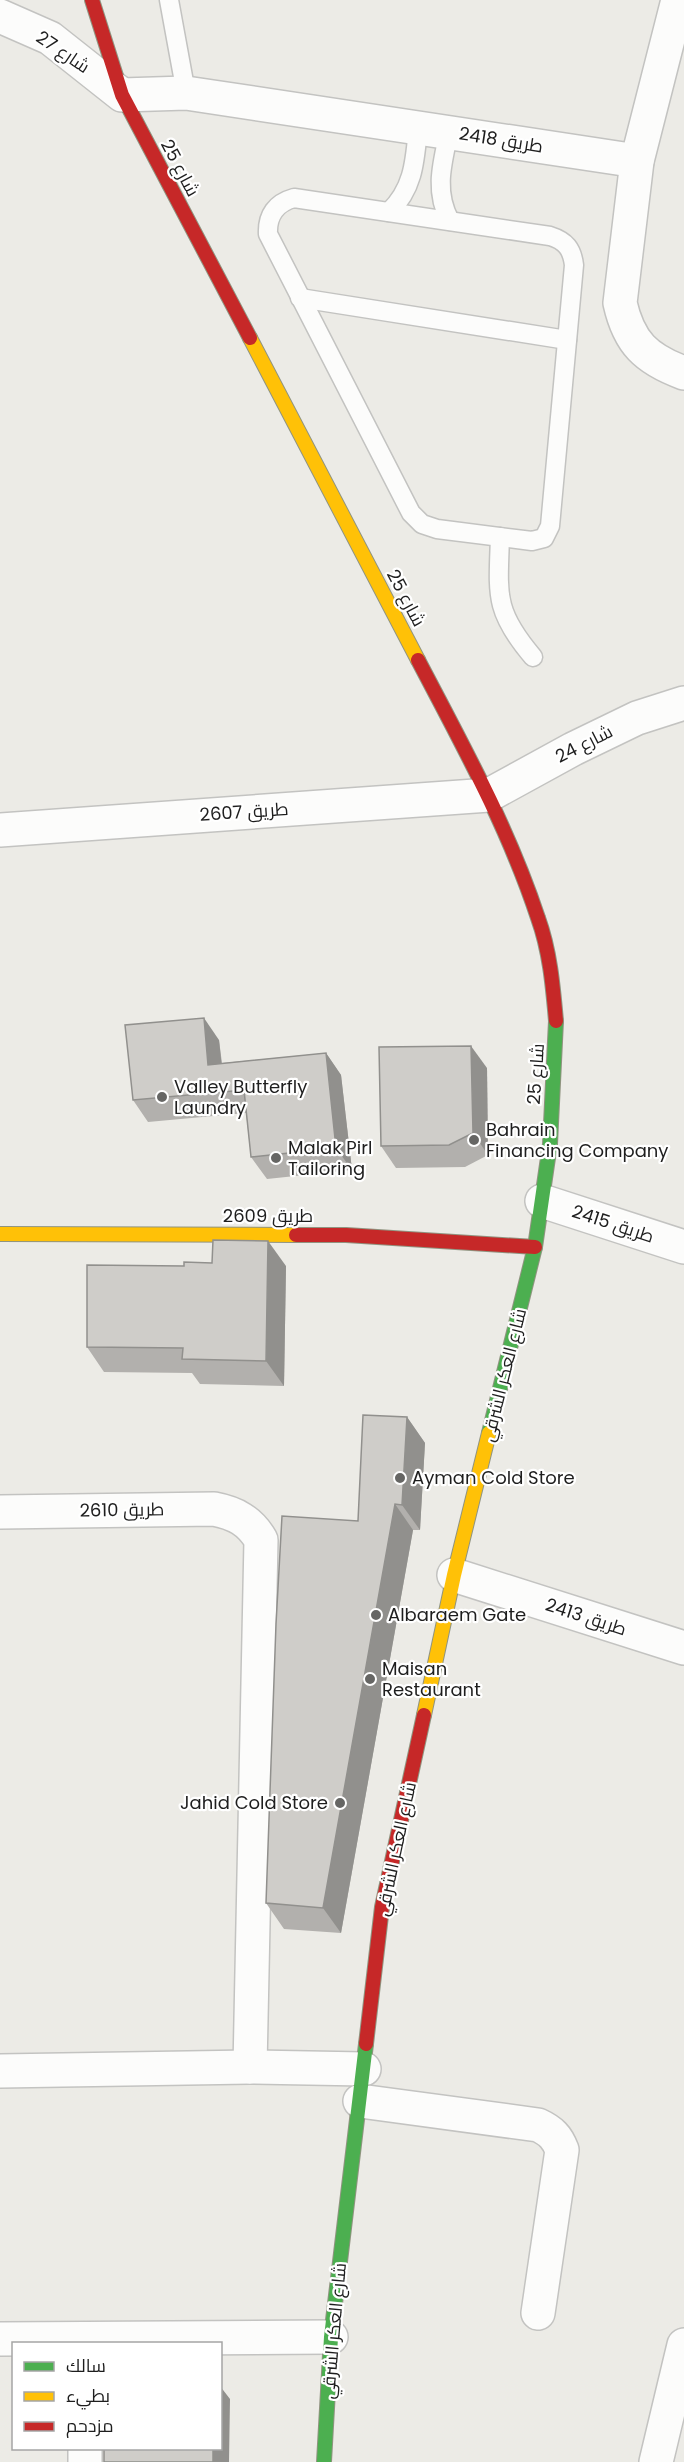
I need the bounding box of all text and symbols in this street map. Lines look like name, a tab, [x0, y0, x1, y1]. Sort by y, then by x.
street label: شارع 27	[31, 24, 95, 79]
street label: طريق 2418	[457, 121, 545, 158]
street label: شارع 25	[155, 135, 206, 201]
street label: شارع 25	[381, 565, 432, 631]
street label: شارع 24	[551, 718, 617, 769]
street label: طريق 2607	[199, 796, 289, 827]
street label: شارع 25	[521, 1043, 550, 1105]
place label: Valley Butterfly Laundry	[174, 1074, 307, 1120]
marker: Valley Butterfly Laundry	[155, 1090, 169, 1104]
place label: Bahrain Financing Company	[486, 1117, 669, 1163]
marker: Bahrain Financing Company	[467, 1133, 481, 1147]
place label: Malak Pirl Tailoring	[288, 1135, 372, 1181]
marker: Malak Pirl Tailoring	[269, 1151, 283, 1165]
street label: طريق 2415	[569, 1199, 657, 1248]
street label: طريق 2609	[223, 1203, 313, 1228]
street label: شارع العكر الشرقي	[475, 1306, 534, 1445]
place label: Ayman Cold Store	[412, 1465, 575, 1490]
marker: Ayman Cold Store	[393, 1471, 407, 1485]
street label: طريق 2610	[79, 1496, 165, 1523]
street label: طريق 2413	[542, 1592, 630, 1641]
place label: Albaraem Gate	[388, 1602, 526, 1627]
marker: Albaraem Gate	[369, 1608, 383, 1622]
place label: Maisan Restaurant	[382, 1656, 481, 1702]
marker: Maisan Restaurant	[363, 1672, 377, 1686]
street label: شارع العكر الشرقي	[369, 1779, 424, 1919]
place label: Jahid Cold Store	[180, 1790, 328, 1815]
marker: Jahid Cold Store	[333, 1796, 347, 1810]
street label: شارع العكر الشرقي	[315, 2262, 354, 2400]
legend	[12, 2342, 222, 2450]
text: سالك	[66, 2353, 106, 2378]
text: بطيء	[66, 2383, 110, 2410]
text: مزدحم	[66, 2413, 114, 2438]

